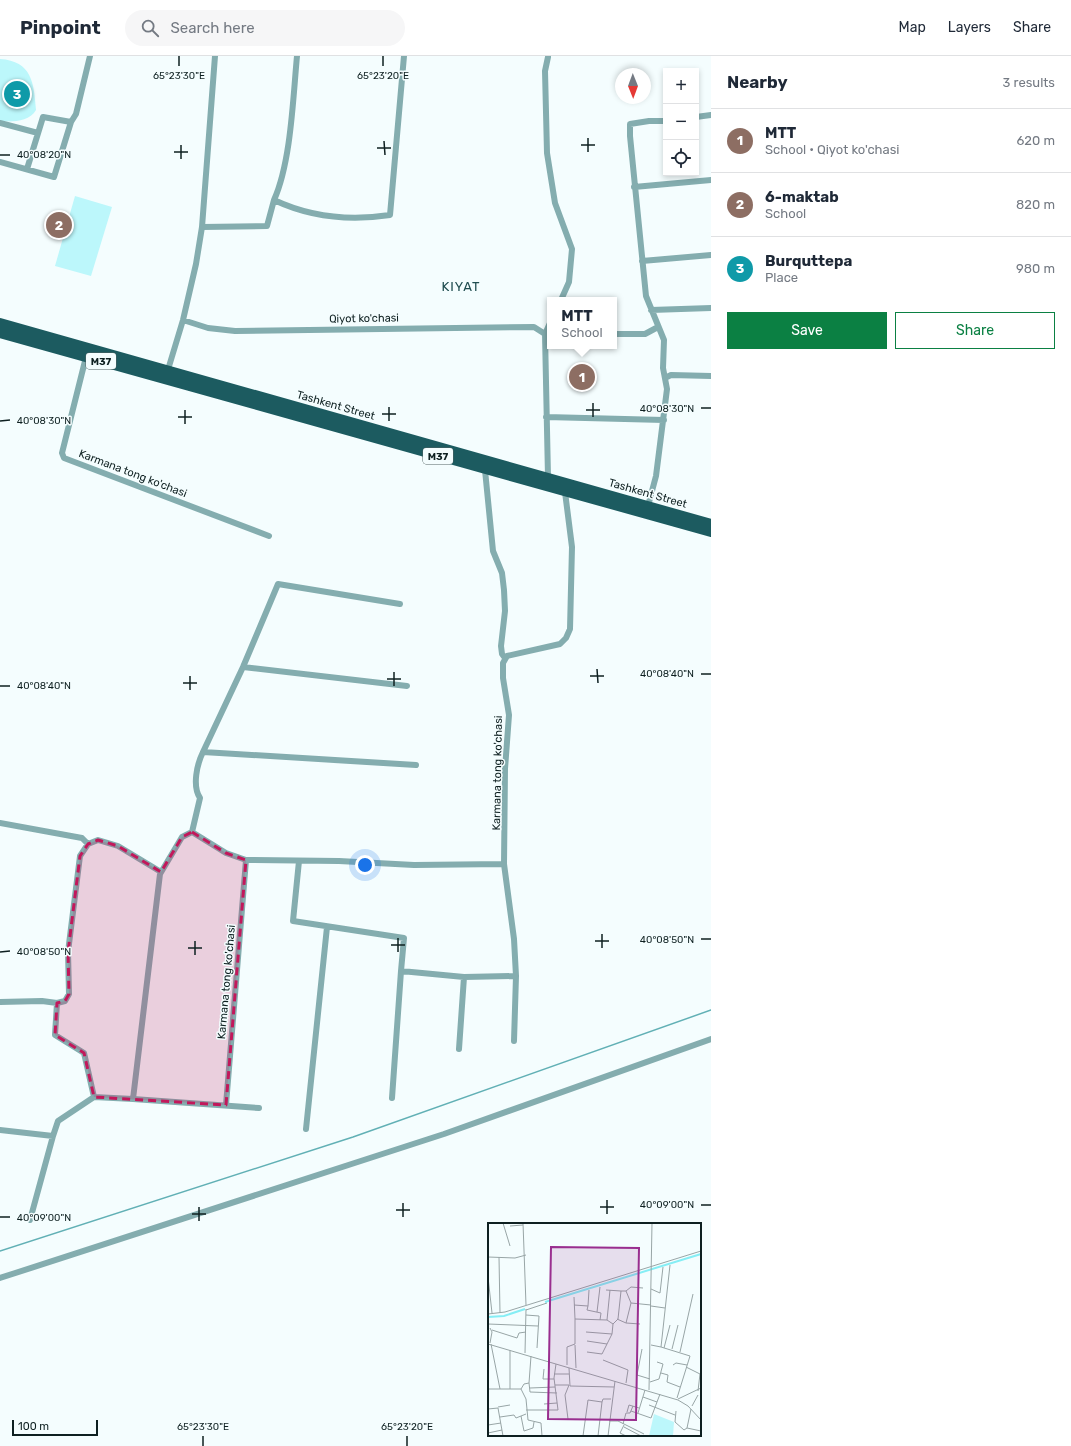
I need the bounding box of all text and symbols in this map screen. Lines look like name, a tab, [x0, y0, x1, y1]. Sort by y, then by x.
search box	[125, 10, 405, 46]
text: Pinpoint	[20, 16, 101, 39]
icon: search	[139, 17, 161, 39]
text: Search here	[171, 19, 255, 37]
text: Map	[899, 19, 926, 36]
text: Layers	[948, 19, 991, 36]
text: Share	[1013, 19, 1051, 36]
north arrow	[615, 68, 651, 104]
map controls	[663, 68, 699, 176]
button: +	[663, 68, 699, 104]
text: 65°23'30"E	[153, 70, 205, 82]
text: 65°23'20"E	[357, 70, 409, 82]
text: Nearby	[727, 72, 788, 92]
text: 3 results	[1003, 75, 1055, 90]
pin: 3	[4, 79, 30, 109]
button: −	[663, 104, 699, 140]
text: MTT	[765, 124, 796, 142]
text: 1	[737, 133, 743, 148]
text: 620 m	[1017, 133, 1055, 148]
button: locate	[663, 140, 699, 176]
text: School · Qiyot ko'chasi	[765, 142, 899, 157]
text: 40°08'20"N	[17, 149, 71, 161]
text: 6-maktab	[765, 188, 839, 206]
text: 2	[736, 197, 744, 212]
text: 820 m	[1016, 197, 1055, 212]
text: School	[765, 206, 806, 221]
pin: 2	[46, 210, 72, 240]
text: Burquttepa	[765, 252, 852, 270]
text: 3	[736, 261, 744, 276]
text: 980 m	[1016, 261, 1055, 276]
text: Place	[765, 270, 798, 285]
district label: KIYAT	[441, 279, 481, 294]
popup	[547, 297, 617, 349]
text: MTT	[561, 307, 593, 325]
street label: Qiyot ko'chasi	[329, 311, 399, 326]
button: Save	[727, 312, 887, 349]
button: Share	[895, 312, 1055, 349]
text: School	[561, 325, 603, 340]
road number: M37	[86, 353, 116, 369]
pin: 1	[569, 362, 595, 392]
street label: Tashkent Street	[295, 388, 377, 423]
text: 40°08'30"N	[640, 403, 694, 415]
text: 40°08'30"N	[17, 415, 71, 427]
street label: Karmana tong ko'chasi	[77, 447, 189, 500]
road number: M37	[423, 448, 453, 464]
street label: Tashkent Street	[607, 476, 689, 511]
text: 40°08'40"N	[640, 668, 694, 680]
text: 40°08'40"N	[17, 680, 71, 692]
street label: Karmana tong ko'chasi	[490, 715, 505, 831]
your location	[355, 855, 375, 875]
street label: Karmana tong ko'chasi	[215, 924, 238, 1040]
text: 40°08'50"N	[640, 934, 694, 946]
text: 40°08'50"N	[17, 946, 71, 958]
text: 40°09'00"N	[640, 1199, 694, 1211]
text: 40°09'00"N	[17, 1212, 71, 1224]
inset map	[488, 1223, 701, 1436]
scale bar	[12, 1418, 98, 1437]
text: 100 m	[18, 1420, 49, 1433]
text: 65°23'30"E	[177, 1421, 229, 1433]
text: 65°23'20"E	[381, 1421, 433, 1433]

